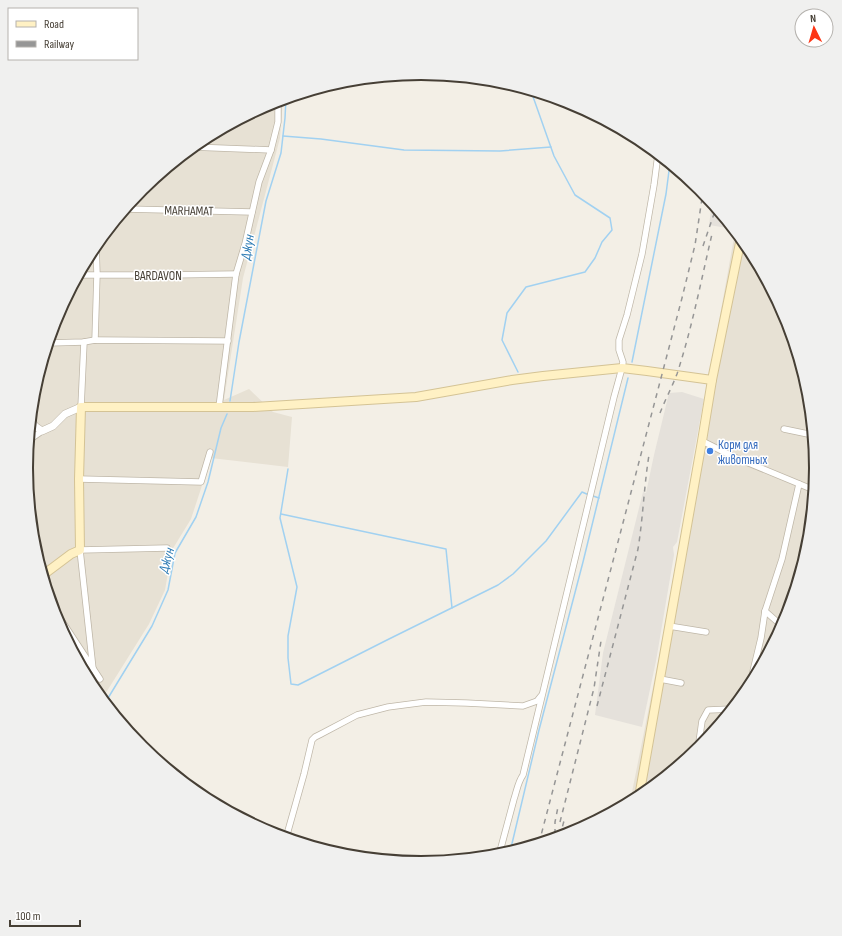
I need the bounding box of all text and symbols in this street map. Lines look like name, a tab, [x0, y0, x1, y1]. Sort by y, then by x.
legend	[8, 8, 138, 60]
north arrow	[794, 8, 834, 48]
text: N	[810, 12, 817, 25]
text: Road	[44, 17, 64, 32]
text: Railway	[44, 37, 75, 52]
street label: MARHAMAT	[164, 203, 214, 219]
water label: Джун	[237, 233, 258, 262]
street label: BARDAVON	[134, 268, 182, 284]
place label: Корм для животных	[718, 437, 767, 468]
marker: Корм для животных	[705, 446, 715, 456]
water label: Джун	[155, 545, 178, 576]
scale bar	[10, 902, 80, 928]
text: 100 m	[16, 909, 41, 924]

